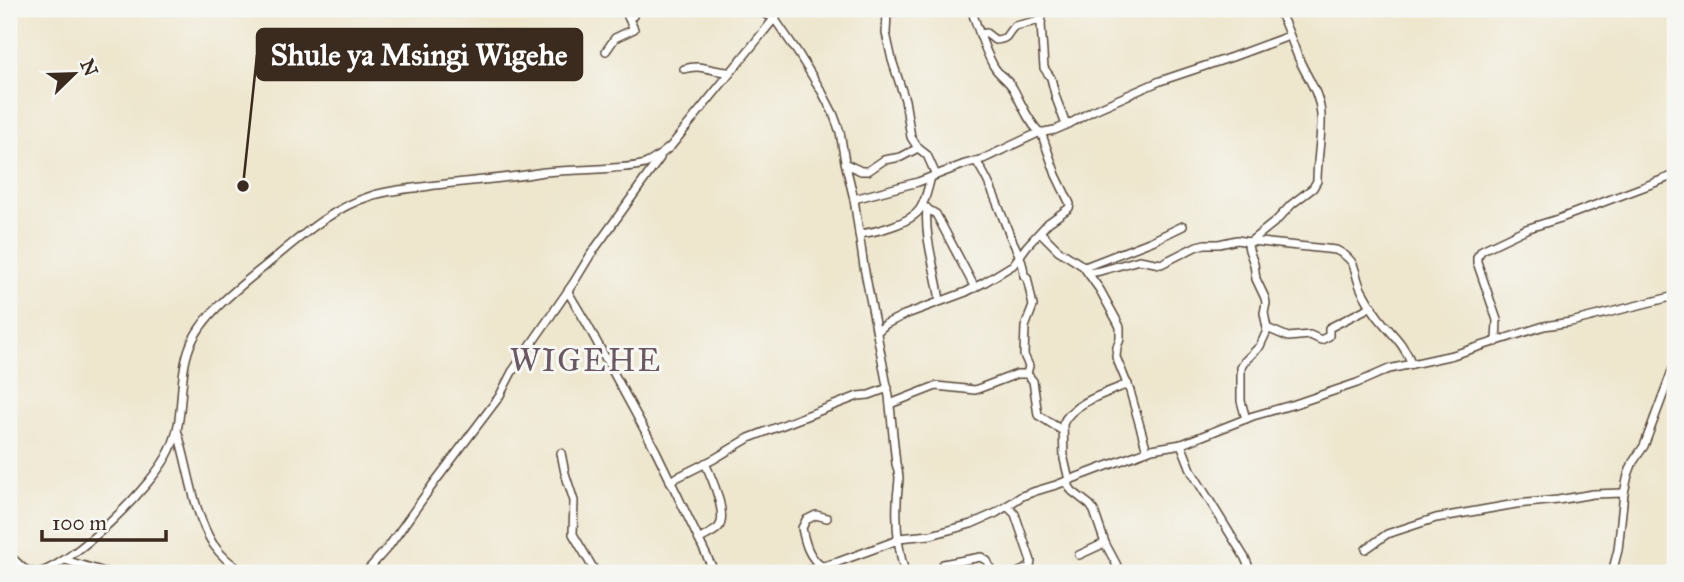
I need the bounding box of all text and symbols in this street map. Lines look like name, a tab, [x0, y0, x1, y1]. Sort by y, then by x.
callout: Shule ya Msingi Wigehe	[257, 29, 582, 80]
text: Shule ya Msingi Wigehe	[270, 37, 568, 73]
north arrow	[38, 38, 108, 108]
text: N	[75, 56, 103, 79]
district label: WIGEHE	[510, 341, 662, 380]
scale bar	[42, 498, 166, 542]
text: 100 m	[52, 510, 107, 536]

